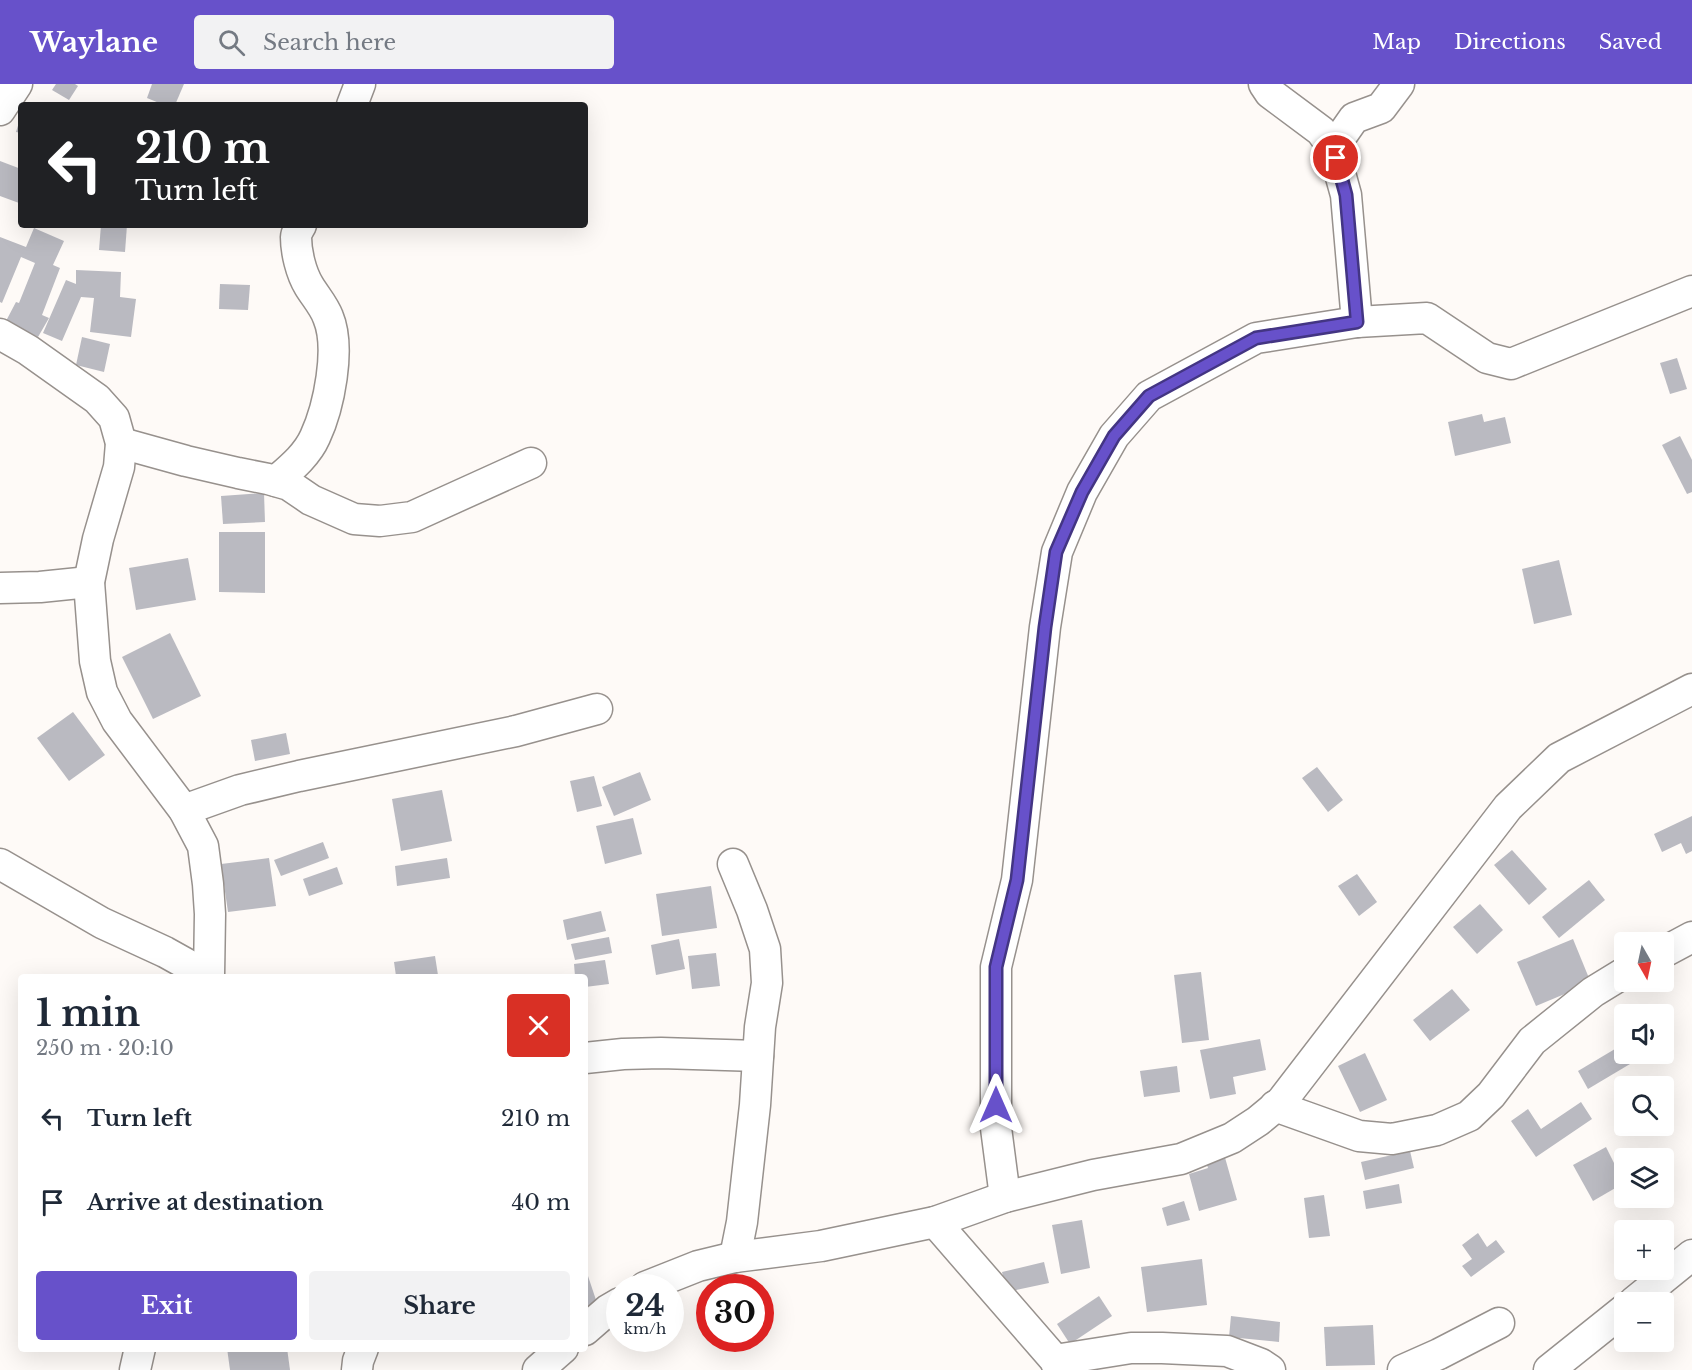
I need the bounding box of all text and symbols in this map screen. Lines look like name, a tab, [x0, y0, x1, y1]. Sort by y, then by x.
search box	[194, 15, 614, 69]
text: Waylane	[30, 25, 158, 60]
icon: search	[215, 26, 248, 59]
text: Search here	[263, 29, 396, 56]
text: Map	[1372, 29, 1421, 55]
text: Directions	[1454, 29, 1566, 55]
text: Saved	[1599, 29, 1662, 55]
text: 210 m	[135, 122, 270, 174]
icon: left	[36, 126, 114, 204]
pin	[1310, 132, 1361, 183]
icon: arrive	[1319, 141, 1352, 174]
text: Turn left	[135, 174, 258, 207]
north arrow	[1614, 932, 1674, 992]
map controls	[1614, 932, 1674, 1352]
text: 1 min	[36, 991, 140, 1036]
button: close	[507, 994, 570, 1057]
button: sound	[1614, 1004, 1674, 1064]
text: 250 m · 20:10	[36, 1036, 174, 1060]
position arrow	[964, 1073, 1028, 1137]
button: search	[1614, 1076, 1674, 1136]
icon: left	[36, 1102, 69, 1135]
text: Turn left	[87, 1105, 192, 1132]
text: 210 m	[501, 1105, 570, 1132]
button: layers	[1614, 1148, 1674, 1208]
icon: arrive	[36, 1186, 69, 1219]
text: Arrive at destination	[87, 1189, 324, 1216]
text: 40 m	[512, 1189, 570, 1216]
button: +	[1614, 1220, 1674, 1280]
button: Exit	[36, 1271, 297, 1340]
button: Share	[309, 1271, 570, 1340]
speed limit sign: 30	[696, 1274, 774, 1352]
text: 24	[625, 1287, 665, 1324]
button: −	[1614, 1292, 1674, 1352]
text: km/h	[624, 1319, 666, 1338]

